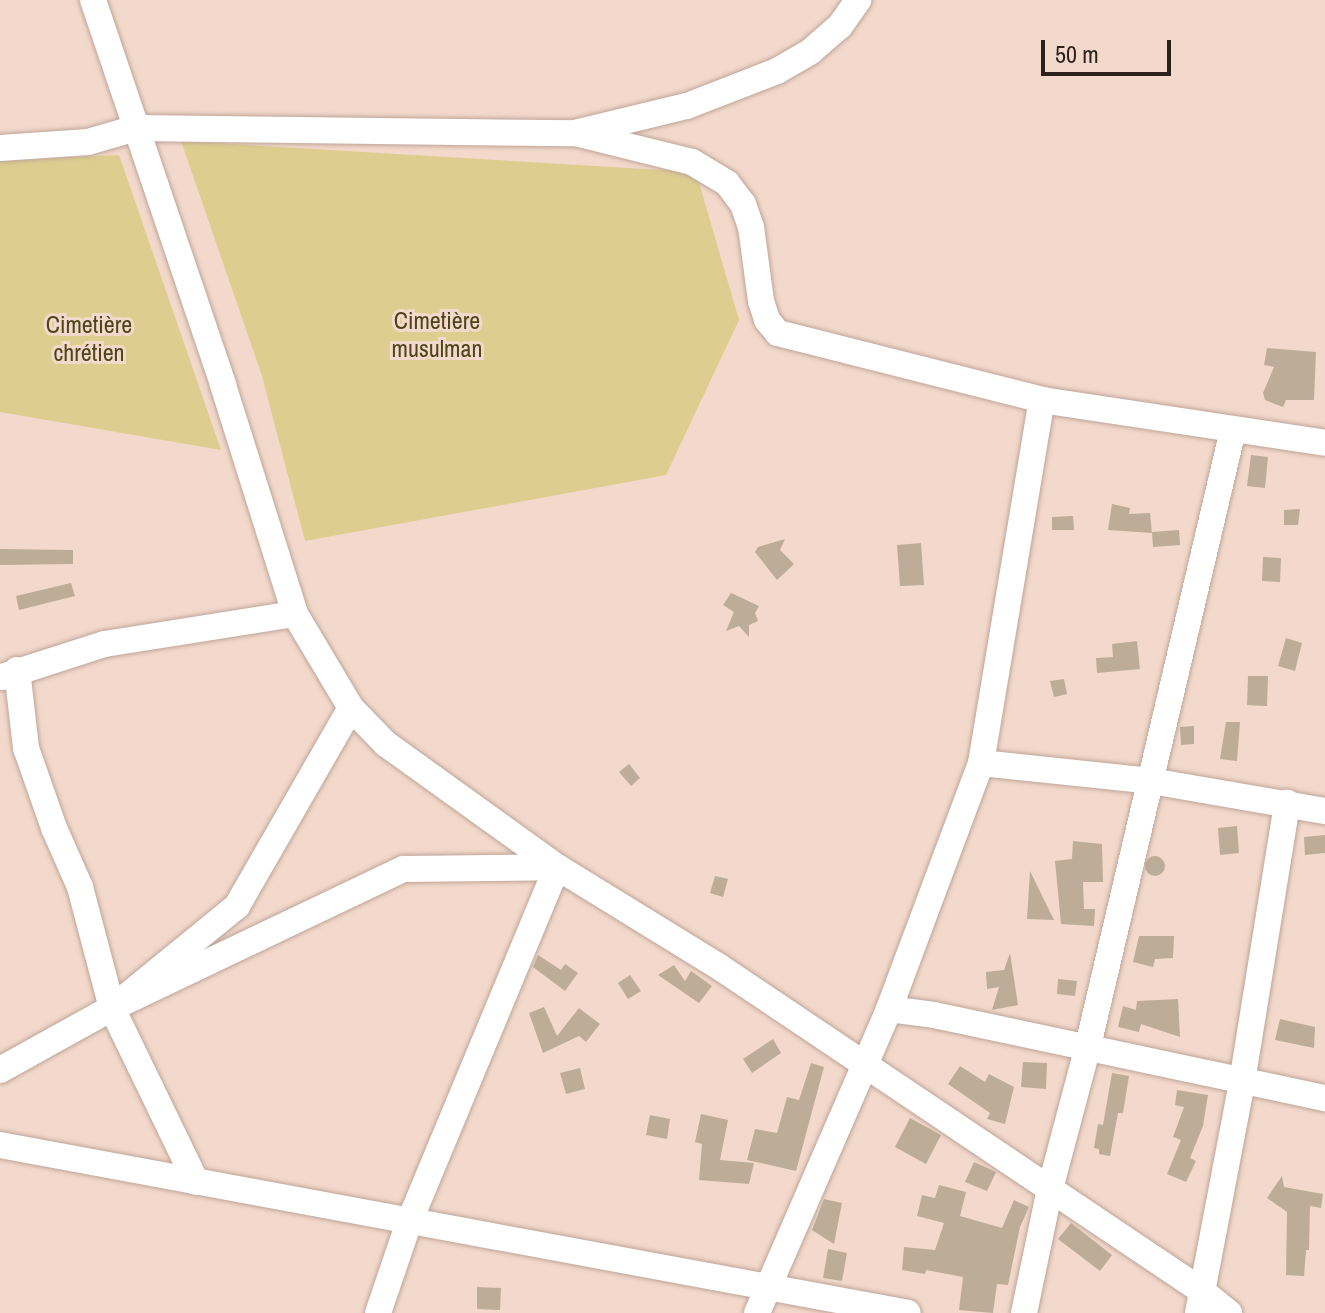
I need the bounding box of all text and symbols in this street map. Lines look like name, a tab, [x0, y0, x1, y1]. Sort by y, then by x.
scale bar	[1045, 24, 1175, 74]
text: 50 m	[1055, 38, 1099, 70]
park label: Cimetière musulman	[392, 307, 482, 363]
park label: Cimetière chrétien	[46, 311, 132, 367]

